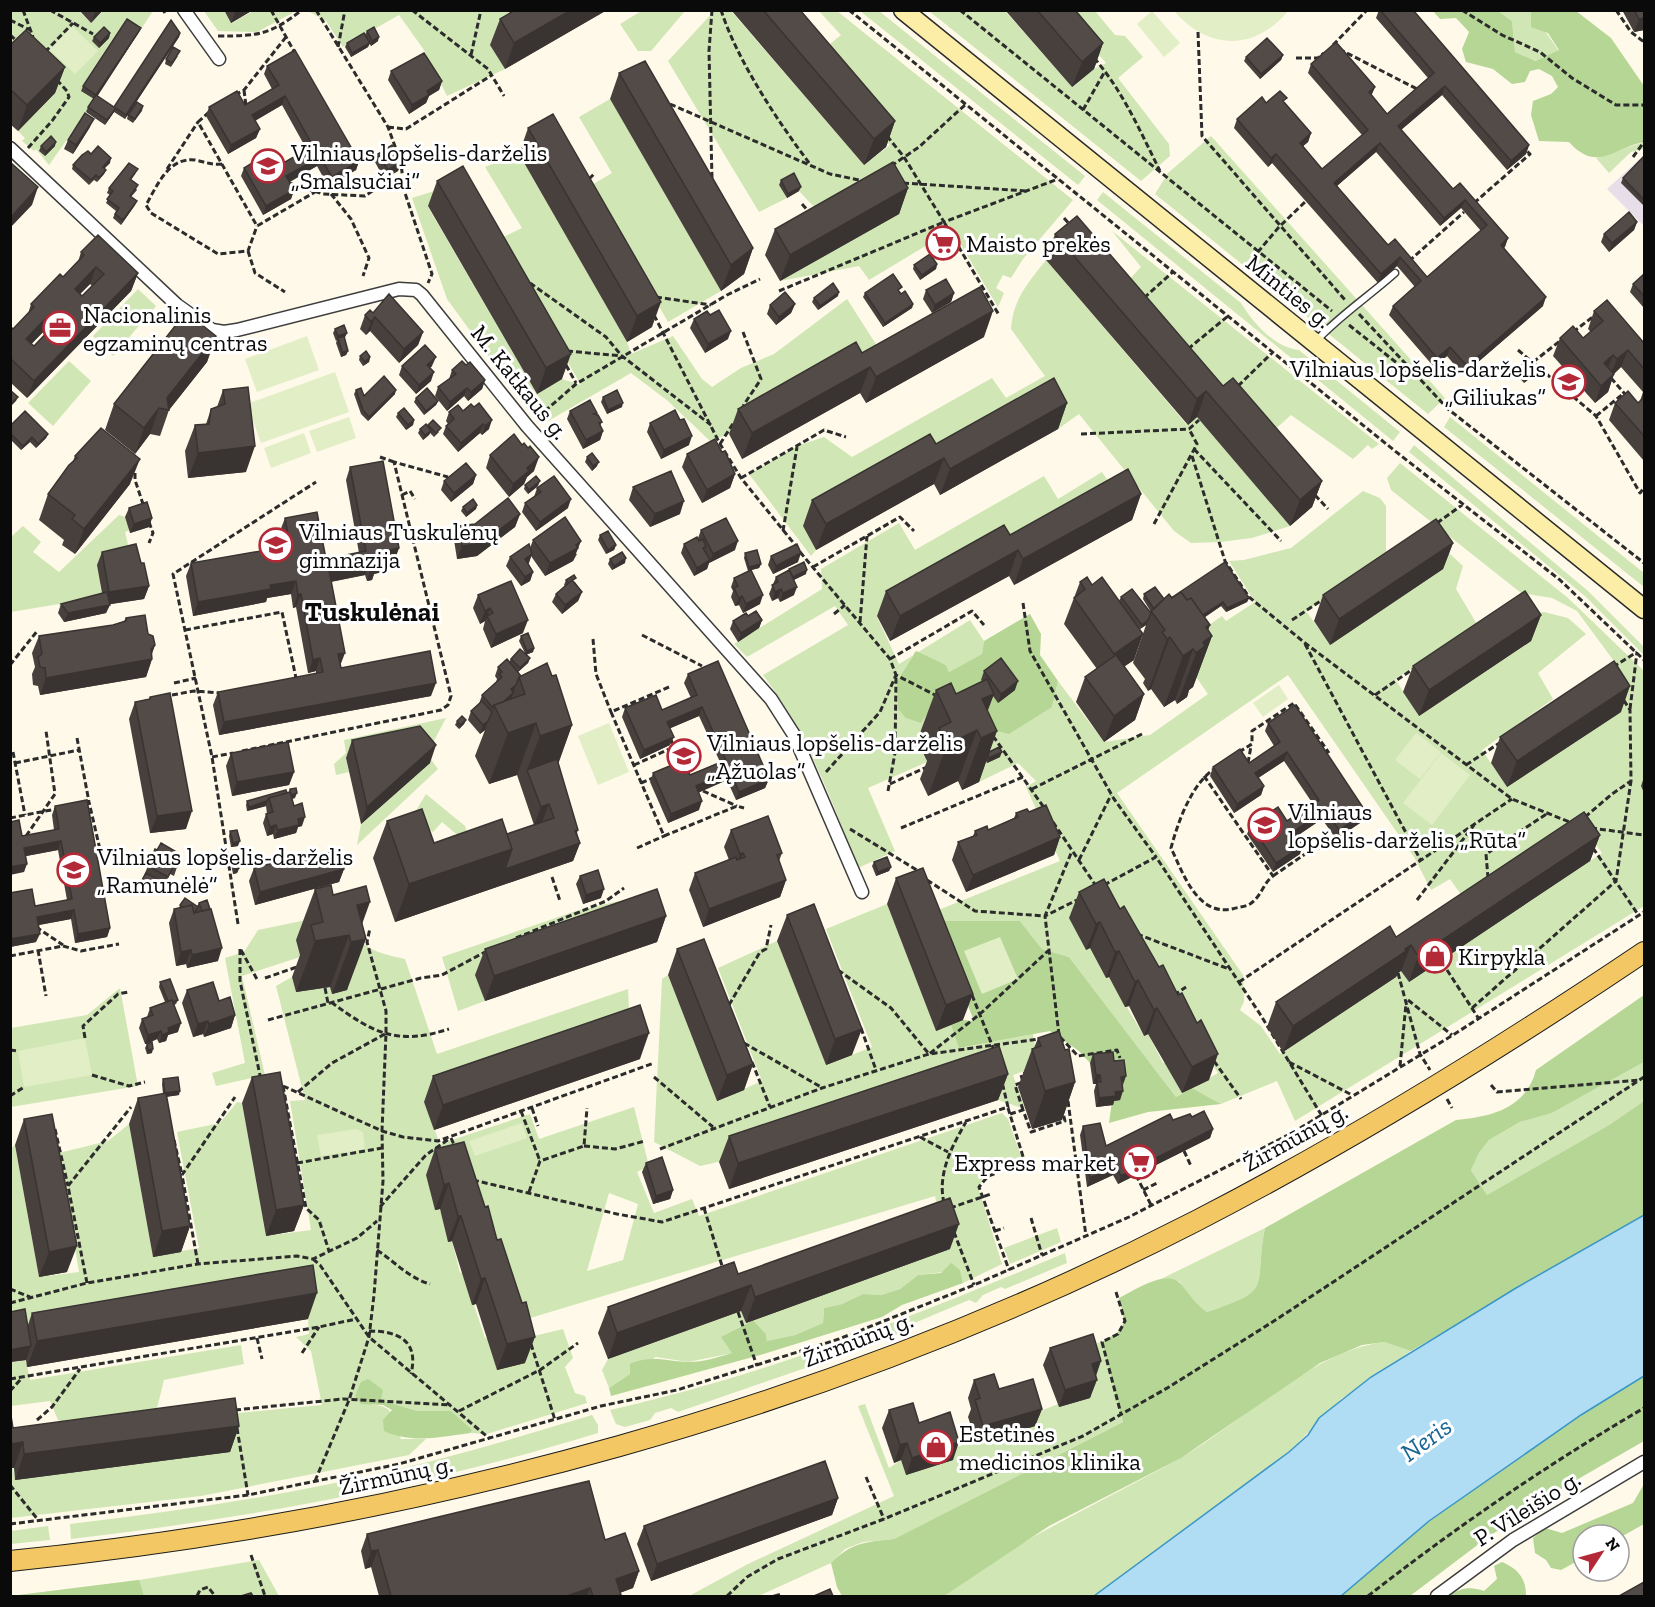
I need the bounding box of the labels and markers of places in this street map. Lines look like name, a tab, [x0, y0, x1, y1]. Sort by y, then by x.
place label: Vilniaus lopšelis-darželis „Smalsučiai“	[290, 138, 547, 195]
school or university icon: Vilniaus lopšelis-darželis „Smalsučiai“	[250, 148, 286, 184]
supermarket icon: Maisto prekės	[925, 225, 961, 261]
place label: Maisto prekės	[966, 229, 1111, 258]
place label: Nacionalinis egzaminų centras	[83, 300, 268, 357]
office icon: Nacionalinis egzaminų centras	[42, 310, 78, 346]
place label: Vilniaus lopšelis-darželis „Giliukas“	[1289, 354, 1546, 411]
school or university icon: Vilniaus lopšelis-darželis „Giliukas“	[1551, 364, 1587, 400]
place label: Vilniaus Tuskulėnų gimnazija	[298, 517, 498, 574]
school or university icon: Vilniaus Tuskulėnų gimnazija	[258, 527, 294, 563]
place label: Vilniaus lopšelis-darželis „Ąžuolas“	[706, 728, 963, 785]
school or university icon: Vilniaus lopšelis-darželis „Ąžuolas“	[666, 738, 702, 774]
place label: Vilniaus lopšelis-darželis „Rūta“	[1287, 797, 1526, 854]
school or university icon: Vilniaus lopšelis-darželis „Rūta“	[1247, 807, 1283, 843]
place label: Vilniaus lopšelis-darželis „Ramunėlė“	[96, 842, 353, 899]
school or university icon: Vilniaus lopšelis-darželis „Ramunėlė“	[56, 852, 92, 888]
shop icon: Kirpykla	[1417, 938, 1453, 974]
place label: Kirpykla	[1458, 942, 1546, 971]
supermarket icon: Express market	[1121, 1144, 1157, 1180]
place label: Express market	[954, 1148, 1116, 1177]
place label: Estetinės medicinos klinika	[959, 1419, 1141, 1476]
shop icon: Estetinės medicinos klinika	[918, 1429, 954, 1465]

